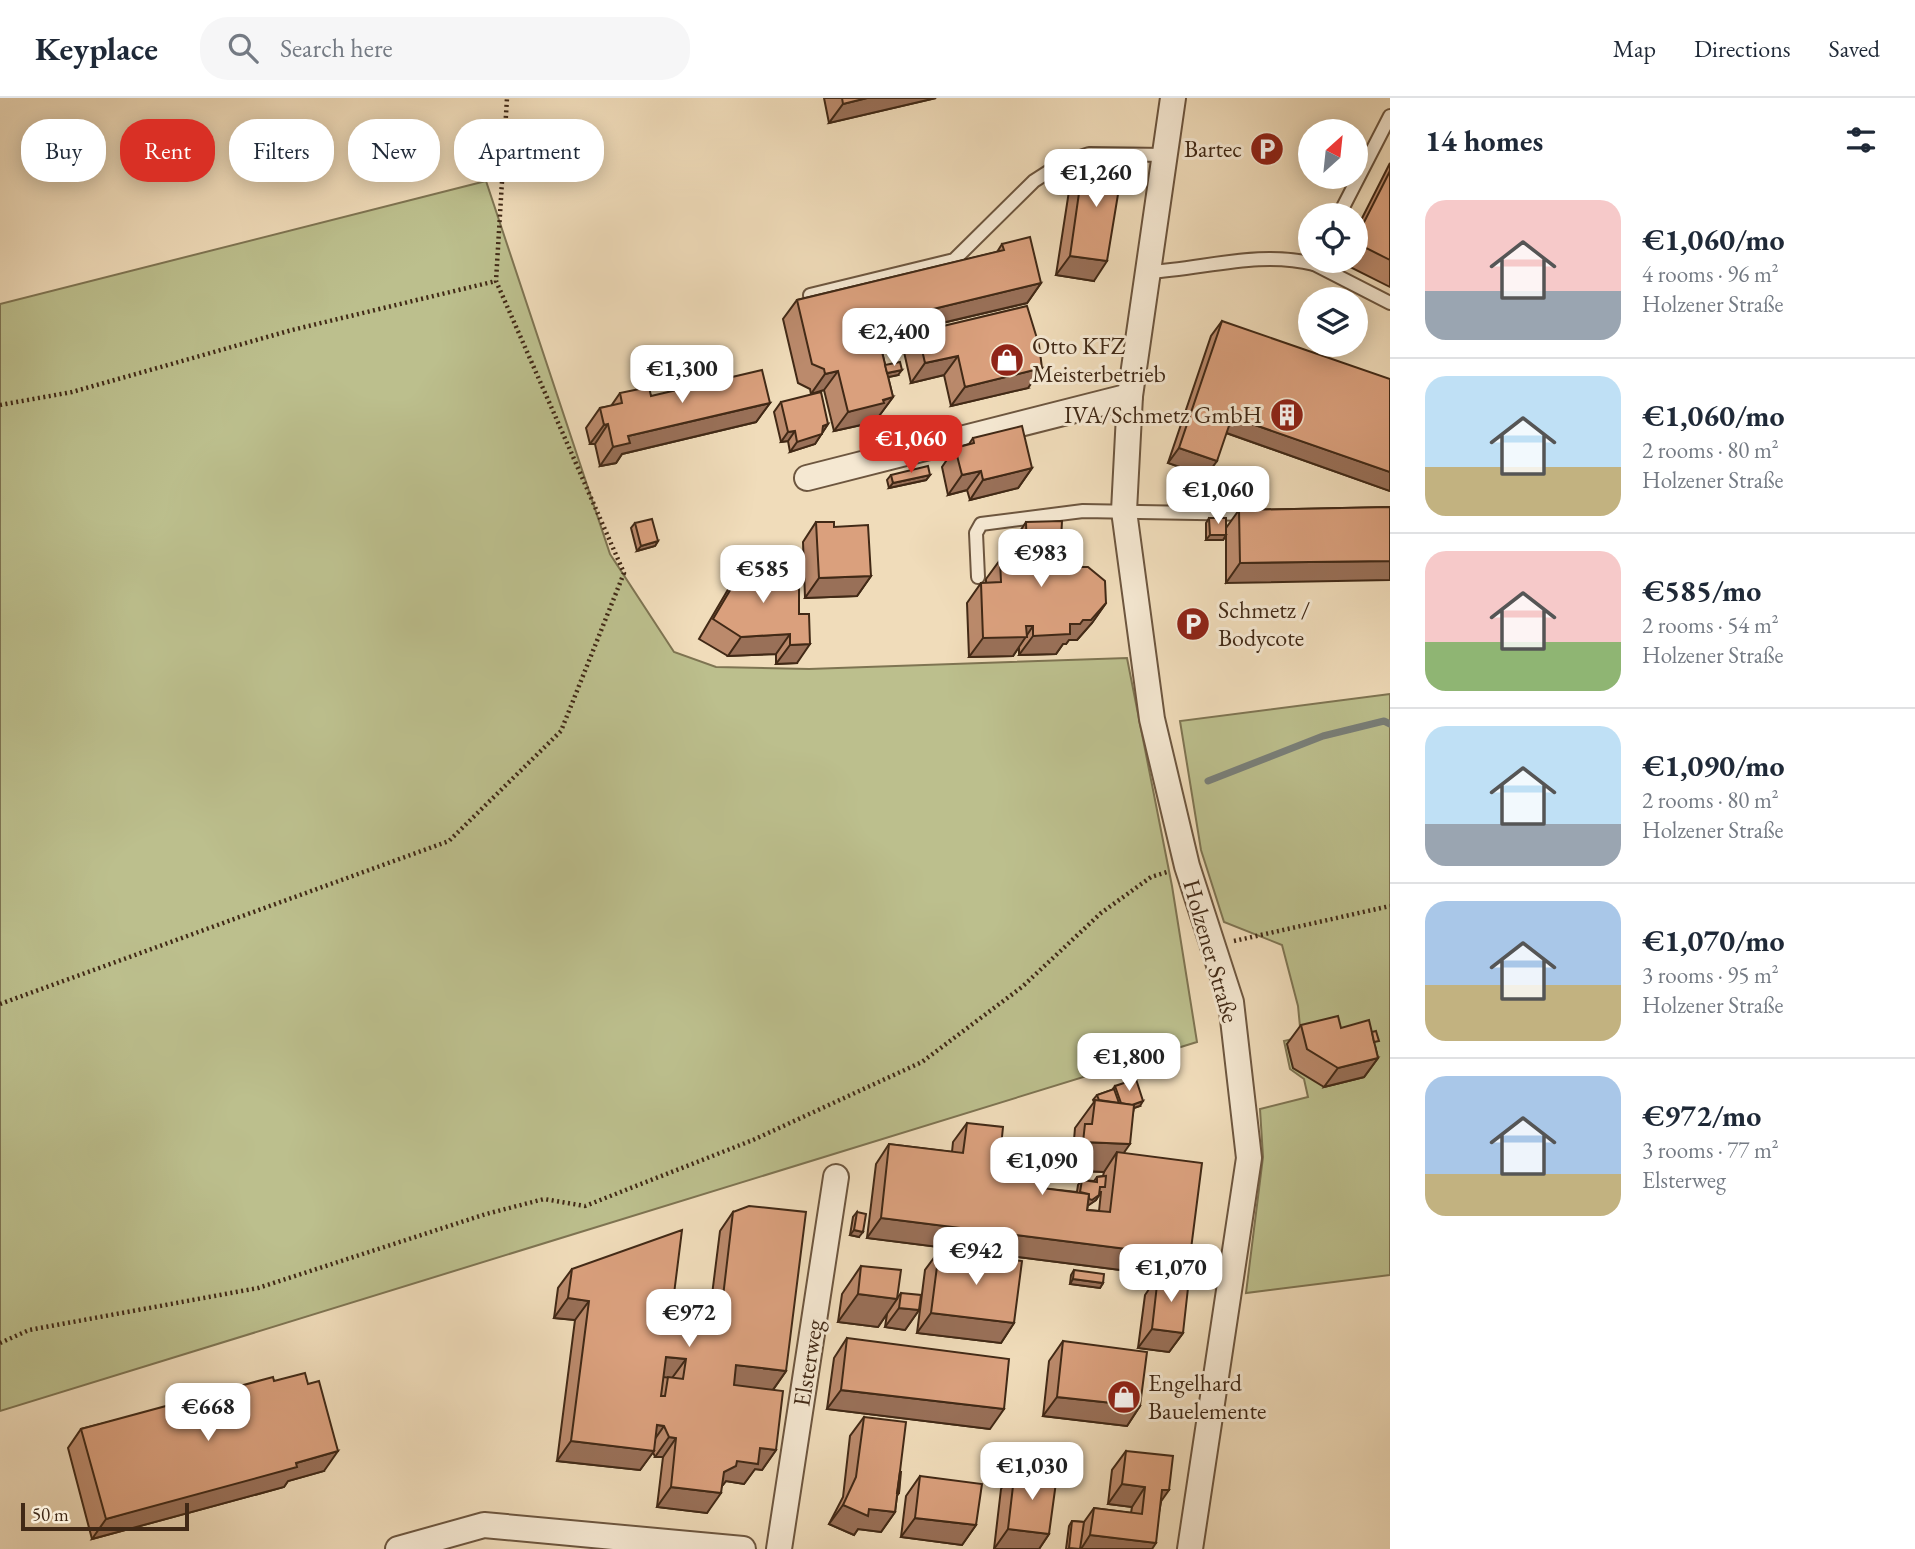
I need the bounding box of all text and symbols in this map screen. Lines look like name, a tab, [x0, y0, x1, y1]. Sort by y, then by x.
search box	[200, 17, 690, 80]
text: Keyplace	[35, 27, 158, 70]
icon: search	[224, 29, 262, 67]
text: Search here	[280, 31, 393, 65]
text: Map	[1613, 33, 1656, 64]
text: Directions	[1694, 33, 1791, 64]
text: Saved	[1829, 33, 1880, 64]
chip: Buy	[21, 119, 106, 182]
chip: Rent	[120, 119, 215, 182]
chip: Filters	[229, 119, 334, 182]
chip: New	[348, 119, 440, 182]
chip: Apartment	[454, 119, 604, 182]
north arrow	[1298, 119, 1368, 189]
map controls	[1298, 119, 1368, 357]
text: 14 homes	[1425, 121, 1543, 160]
icon: filters	[1842, 121, 1880, 159]
parking icon: Bartec	[1248, 130, 1286, 168]
place label: Bartec	[1184, 133, 1242, 164]
pin: €1,260	[1039, 150, 1153, 209]
text: €1,260	[1060, 157, 1132, 187]
button: locate	[1298, 203, 1368, 273]
text: €1,060/mo	[1642, 220, 1785, 259]
icon: home	[1481, 228, 1565, 312]
text: 4 rooms · 96 m²	[1642, 259, 1779, 289]
button: layers	[1298, 287, 1368, 357]
text: Holzener Straße	[1642, 289, 1784, 319]
pin: €2,400	[837, 308, 951, 368]
text: €2,400	[858, 316, 930, 346]
place label: Otto KFZ Meisterbetrieb	[1032, 330, 1166, 389]
shop icon: Otto KFZ Meisterbetrieb	[988, 341, 1026, 379]
pin: €1,300	[625, 345, 739, 405]
text: €1,300	[646, 353, 718, 383]
building icon: IVA/Schmetz GmbH	[1268, 396, 1306, 434]
text: €1,060/mo	[1642, 396, 1785, 435]
place label: IVA/Schmetz GmbH	[1064, 399, 1262, 430]
icon: home	[1481, 404, 1565, 488]
pin: €1,060	[854, 416, 968, 475]
text: €1,060	[875, 423, 947, 453]
text: 2 rooms · 80 m²	[1642, 435, 1779, 465]
text: Holzener Straße	[1642, 465, 1784, 495]
pin: €1,060	[1161, 466, 1275, 526]
text: €1,060	[1182, 474, 1254, 504]
pin: €983	[1000, 530, 1082, 589]
text: €983	[1014, 537, 1068, 567]
pin: €585	[722, 546, 804, 605]
text: €585	[736, 553, 790, 583]
text: €585/mo	[1642, 571, 1761, 610]
icon: home	[1481, 579, 1565, 663]
place label: Schmetz / Bodycote	[1218, 594, 1310, 653]
parking icon: Schmetz / Bodycote	[1174, 605, 1212, 643]
text: 2 rooms · 54 m²	[1642, 610, 1779, 640]
text: Holzener Straße	[1642, 640, 1784, 670]
text: €1,090/mo	[1642, 746, 1785, 785]
icon: home	[1481, 754, 1565, 838]
text: 2 rooms · 80 m²	[1642, 785, 1779, 815]
text: Holzener Straße	[1642, 815, 1784, 845]
street label: Holzener Straße	[1176, 876, 1247, 1026]
text: €1,070/mo	[1642, 921, 1785, 960]
icon: home	[1481, 929, 1565, 1013]
text: 3 rooms · 95 m²	[1642, 960, 1779, 990]
text: Holzener Straße	[1642, 990, 1784, 1020]
pin: €1,800	[1072, 1034, 1186, 1093]
text: €1,800	[1093, 1041, 1165, 1071]
text: €972/mo	[1642, 1096, 1761, 1135]
icon: home	[1481, 1104, 1565, 1188]
text: 3 rooms · 77 m²	[1642, 1135, 1779, 1165]
pin: €1,090	[985, 1138, 1099, 1197]
text: €1,090	[1006, 1145, 1078, 1175]
text: Elsterweg	[1642, 1165, 1726, 1195]
pin: €942	[935, 1228, 1017, 1287]
text: €942	[949, 1235, 1003, 1265]
pin: €1,070	[1114, 1244, 1228, 1304]
text: €1,070	[1135, 1252, 1207, 1282]
pin: €972	[648, 1290, 730, 1349]
text: €972	[662, 1297, 716, 1327]
street label: Elsterweg	[785, 1317, 830, 1409]
place label: Engelhard Bauelemente	[1148, 1367, 1266, 1426]
shop icon: Engelhard Bauelemente	[1105, 1378, 1143, 1416]
pin: €668	[167, 1384, 249, 1443]
text: €668	[181, 1391, 235, 1421]
pin: €1,030	[975, 1442, 1089, 1502]
text: €1,030	[996, 1450, 1068, 1480]
scale bar	[21, 1500, 189, 1532]
text: 50 m	[32, 1502, 69, 1527]

